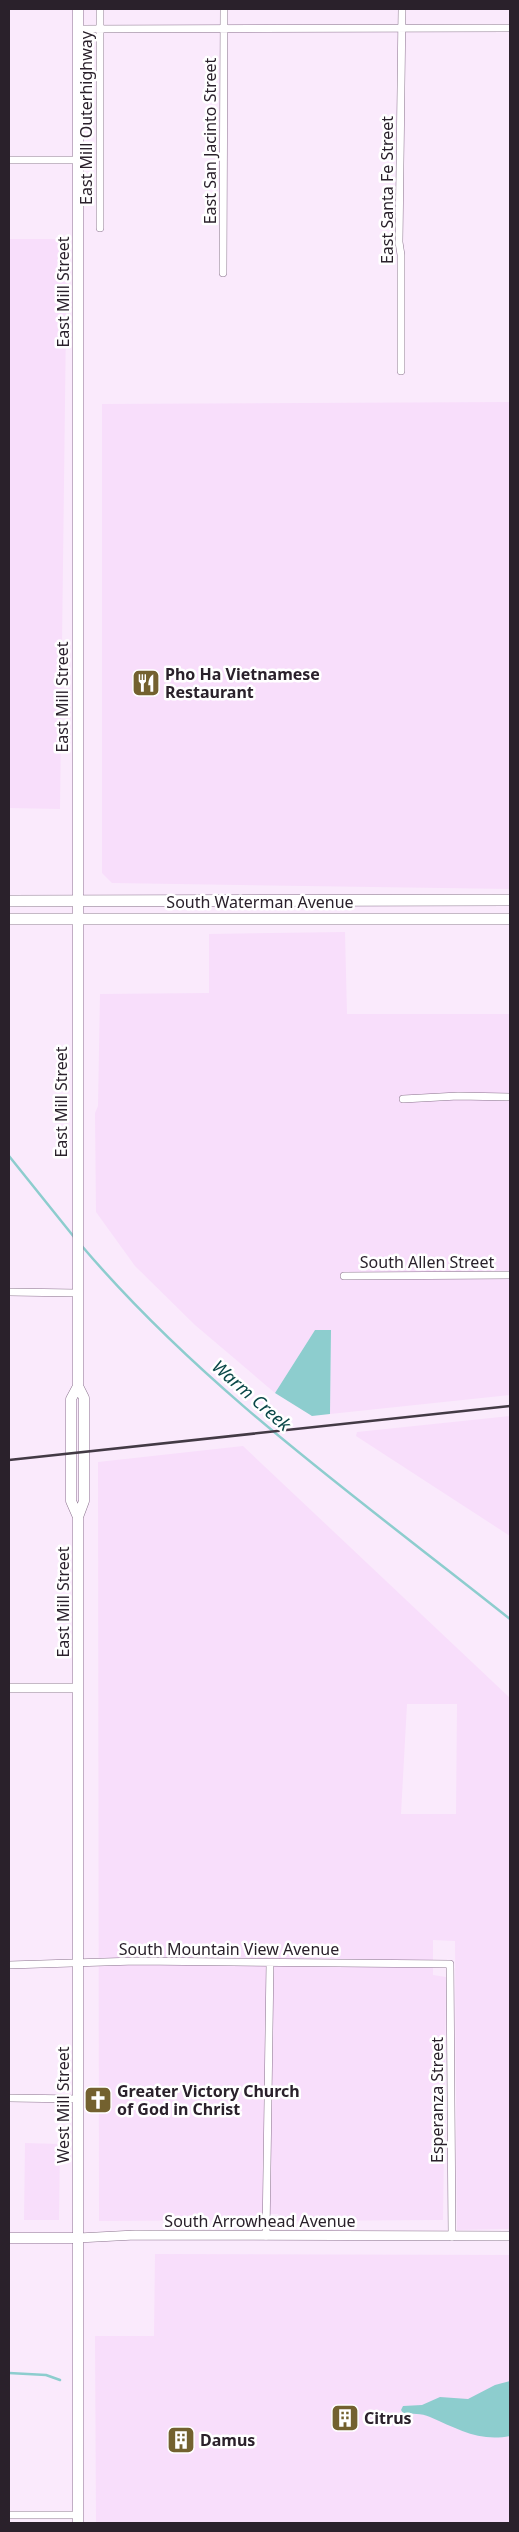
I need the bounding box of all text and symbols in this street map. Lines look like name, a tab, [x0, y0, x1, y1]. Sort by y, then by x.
street label: East Mill Outerhighway	[75, 30, 97, 205]
street label: East San Jacinto Street	[199, 57, 221, 224]
street label: East Santa Fe Street	[376, 116, 398, 264]
street label: East Mill Street	[52, 236, 74, 348]
street label: East Mill Street	[51, 641, 73, 753]
place label: Pho Ha Vietnamese Restaurant	[165, 663, 320, 703]
restaurant icon: Pho Ha Vietnamese Restaurant	[131, 668, 161, 698]
street label: South Waterman Avenue	[166, 891, 354, 913]
street label: East Mill Street	[50, 1046, 72, 1158]
street label: South Allen Street	[360, 1251, 494, 1273]
water label: Warm Creek	[207, 1354, 297, 1437]
street label: East Mill Street	[52, 1546, 74, 1658]
street label: South Mountain View Avenue	[119, 1938, 339, 1960]
street label: Esperanza Street	[426, 2037, 448, 2163]
street label: West Mill Street	[52, 2046, 74, 2163]
place label: Greater Victory Church of God in Christ	[117, 2080, 300, 2120]
church icon: Greater Victory Church of God in Christ	[83, 2085, 113, 2115]
street label: South Arrowhead Avenue	[164, 2210, 356, 2232]
building icon: Citrus	[330, 2403, 360, 2433]
place label: Citrus	[364, 2407, 412, 2429]
building icon: Damus	[166, 2425, 196, 2455]
place label: Damus	[200, 2429, 255, 2451]

